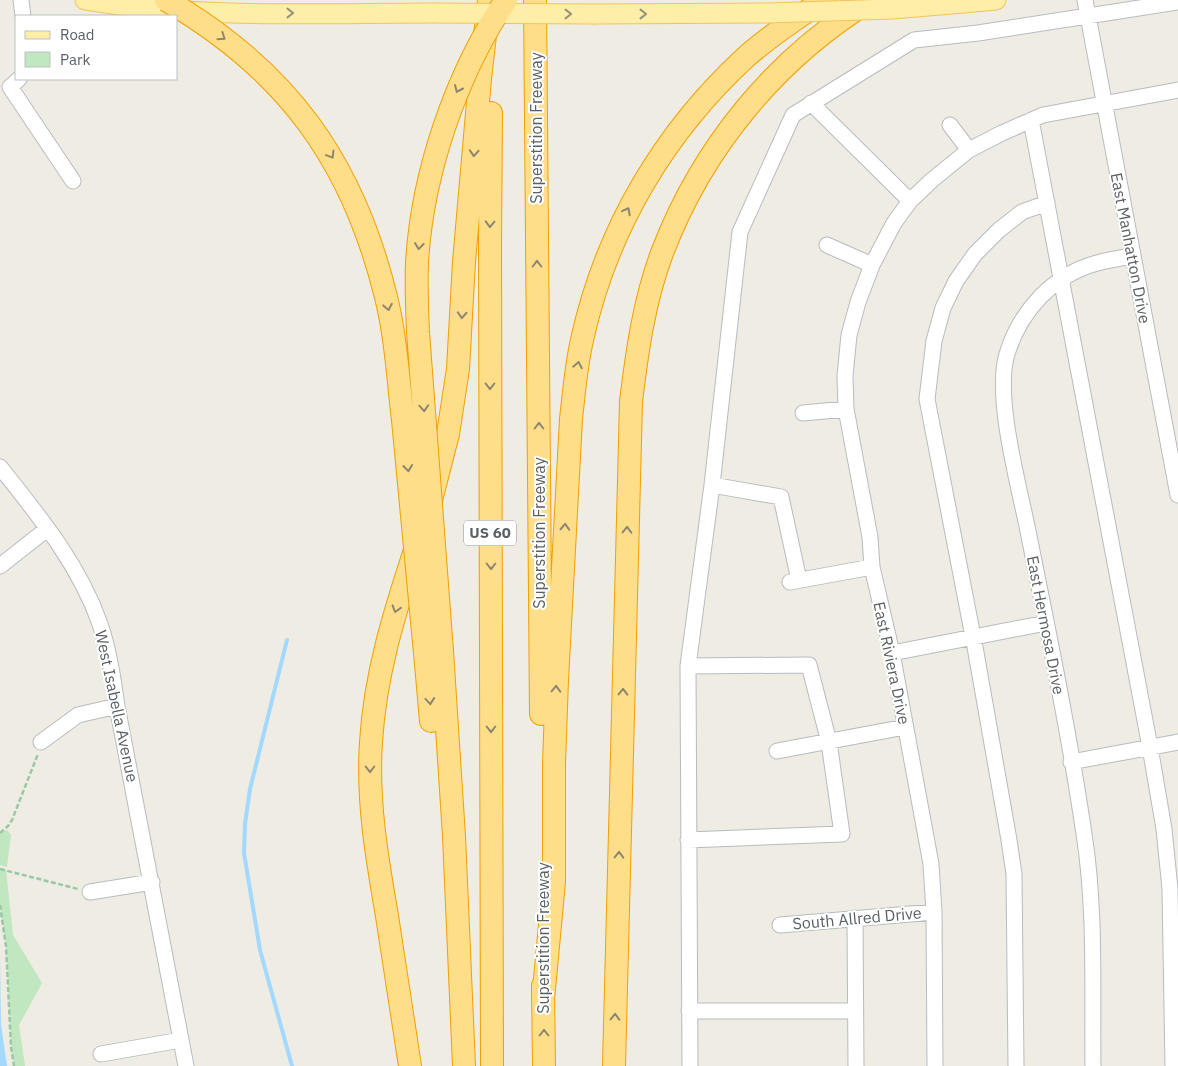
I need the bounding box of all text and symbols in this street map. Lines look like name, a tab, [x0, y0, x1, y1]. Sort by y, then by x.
one-way arrow	[287, 8, 295, 18]
one-way arrow	[564, 9, 572, 19]
one-way arrow	[640, 9, 647, 19]
legend	[15, 15, 178, 80]
text: Road	[60, 25, 95, 44]
one-way arrow	[216, 30, 225, 40]
text: Park	[60, 50, 90, 69]
street label: Superstition Freeway	[526, 52, 546, 204]
one-way arrow	[454, 84, 465, 93]
one-way arrow	[469, 149, 480, 157]
one-way arrow	[325, 150, 334, 159]
street label: East Manhatton Drive	[1107, 171, 1155, 325]
one-way arrow	[621, 207, 631, 216]
one-way arrow	[485, 220, 495, 228]
one-way arrow	[414, 243, 425, 251]
one-way arrow	[532, 259, 542, 267]
one-way arrow	[383, 302, 393, 311]
one-way arrow	[456, 311, 467, 319]
one-way arrow	[572, 361, 582, 369]
one-way arrow	[485, 382, 495, 390]
one-way arrow	[418, 405, 429, 413]
one-way arrow	[533, 422, 544, 430]
street label: Superstition Freeway	[529, 457, 549, 609]
one-way arrow	[402, 464, 413, 472]
road number: US 60	[464, 520, 516, 546]
one-way arrow	[560, 523, 571, 531]
one-way arrow	[622, 526, 632, 534]
street label: East Hermosa Drive	[1023, 554, 1069, 696]
one-way arrow	[485, 562, 496, 570]
street label: East Riviera Drive	[869, 600, 915, 726]
one-way arrow	[392, 604, 402, 612]
street label: West Isabella Avenue	[91, 628, 143, 784]
one-way arrow	[551, 685, 562, 693]
one-way arrow	[618, 688, 628, 696]
one-way arrow	[424, 698, 435, 706]
one-way arrow	[486, 725, 496, 733]
one-way arrow	[365, 765, 375, 773]
one-way arrow	[614, 851, 624, 858]
street label: Superstition Freeway	[533, 862, 553, 1014]
street label: South Allred Drive	[792, 902, 923, 934]
one-way arrow	[610, 1013, 621, 1021]
one-way arrow	[538, 1029, 549, 1037]

